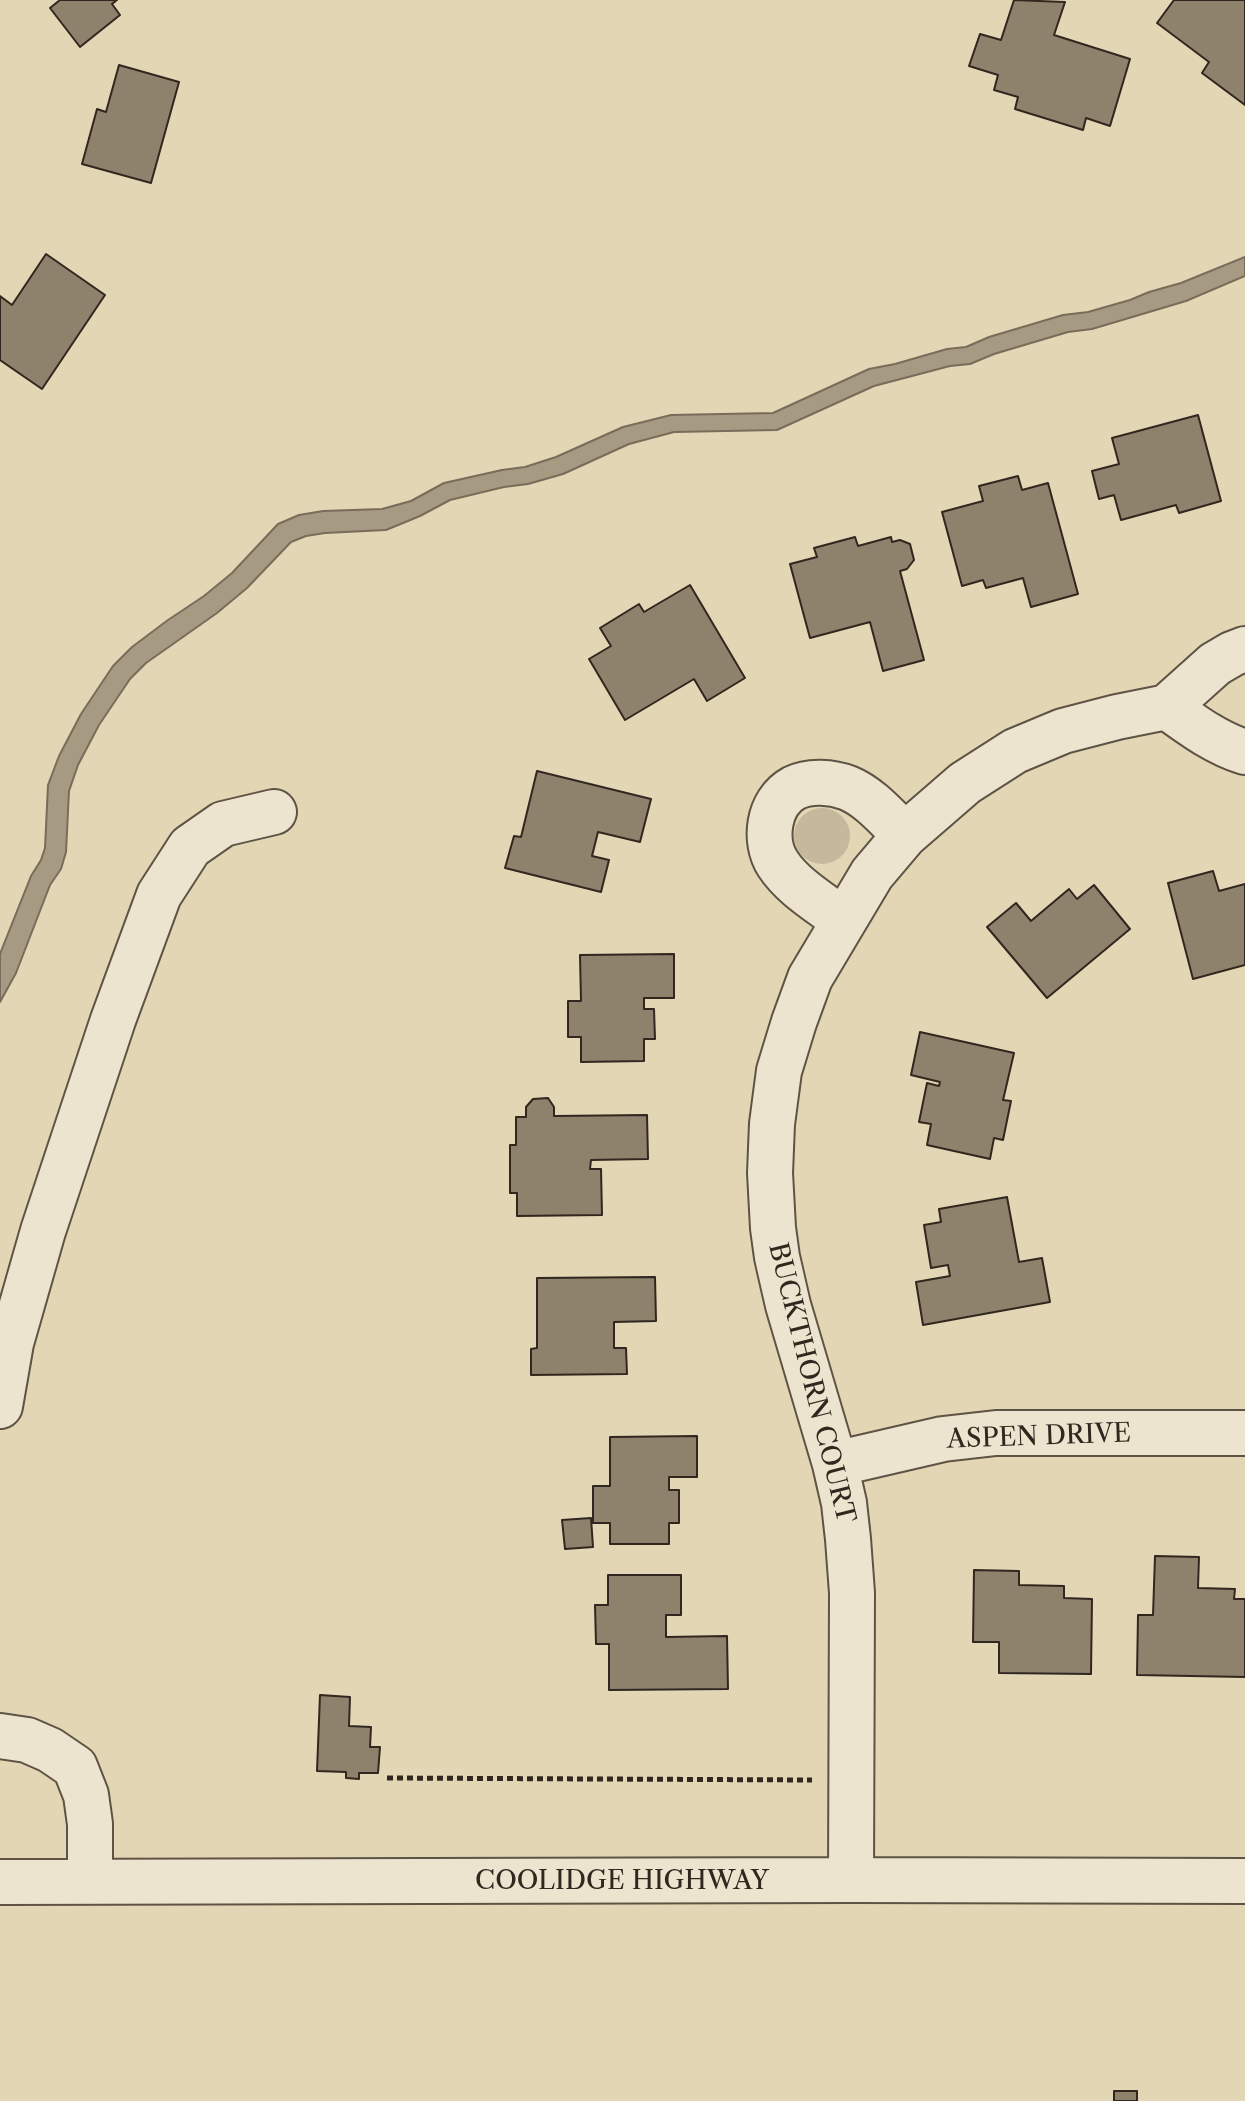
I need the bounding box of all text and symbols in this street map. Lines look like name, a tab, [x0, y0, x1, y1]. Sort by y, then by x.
street label: BUCKTHORN COURT	[761, 1240, 861, 1526]
street label: ASPEN DRIVE	[946, 1418, 1132, 1456]
street label: COOLIDGE HIGHWAY	[475, 1865, 769, 1897]

